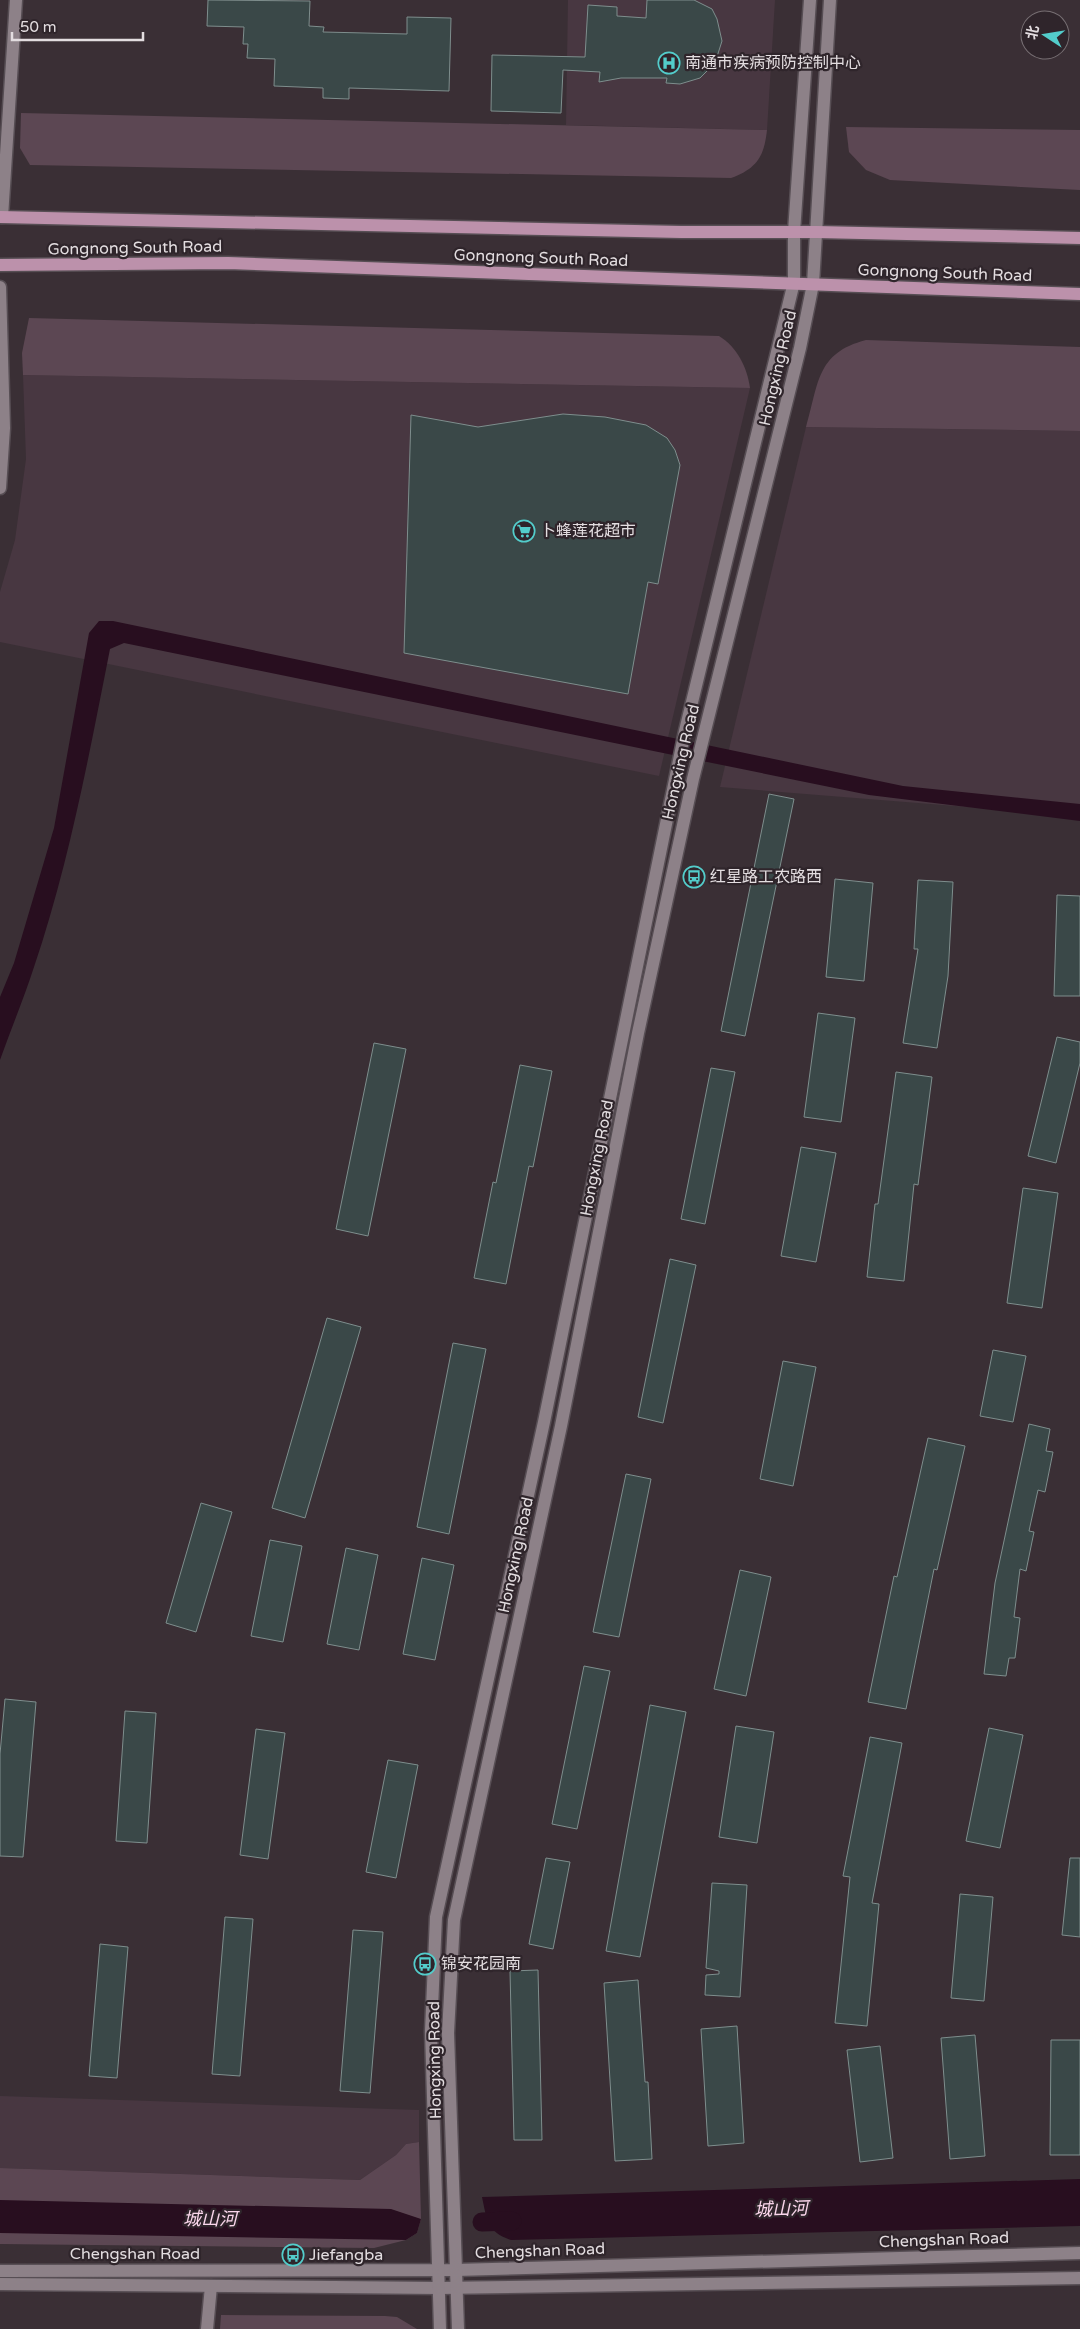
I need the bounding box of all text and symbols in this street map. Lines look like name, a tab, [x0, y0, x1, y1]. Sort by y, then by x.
scale bar	[12, 10, 144, 42]
north arrow	[1020, 10, 1070, 60]
text: 50 m	[20, 18, 57, 36]
text: 北	[1023, 24, 1043, 41]
hospital icon: 南通市疾病预防控制中心	[657, 51, 681, 75]
place label: 南通市疾病预防控制中心	[685, 53, 861, 73]
street label: Gongnong South Road	[47, 236, 223, 260]
street label: Gongnong South Road	[453, 245, 629, 271]
street label: Gongnong South Road	[857, 260, 1033, 286]
street label: Hongxing Road	[755, 308, 801, 428]
supermarket icon: 卜蜂莲花超市	[512, 519, 536, 543]
place label: 卜蜂莲花超市	[540, 521, 636, 541]
street label: Hongxing Road	[658, 702, 704, 822]
bus stop icon: 红星路工农路西	[682, 865, 706, 889]
place label: 红星路工农路西	[710, 867, 822, 887]
street label: Hongxing Road	[576, 1098, 618, 1218]
street label: Hongxing Road	[494, 1495, 538, 1615]
bus stop icon: 锦安花园南	[413, 1952, 437, 1976]
place label: 锦安花园南	[441, 1954, 521, 1974]
street label: Hongxing Road	[424, 2001, 446, 2119]
water label: 城山河	[754, 2197, 811, 2221]
water label: 城山河	[183, 2208, 240, 2230]
street label: Chengshan Road	[879, 2228, 1009, 2252]
street label: Chengshan Road	[475, 2239, 605, 2263]
bus stop icon: Jiefangba	[281, 2243, 305, 2267]
street label: Chengshan Road	[70, 2244, 200, 2264]
place label: Jiefangba	[309, 2245, 383, 2265]

